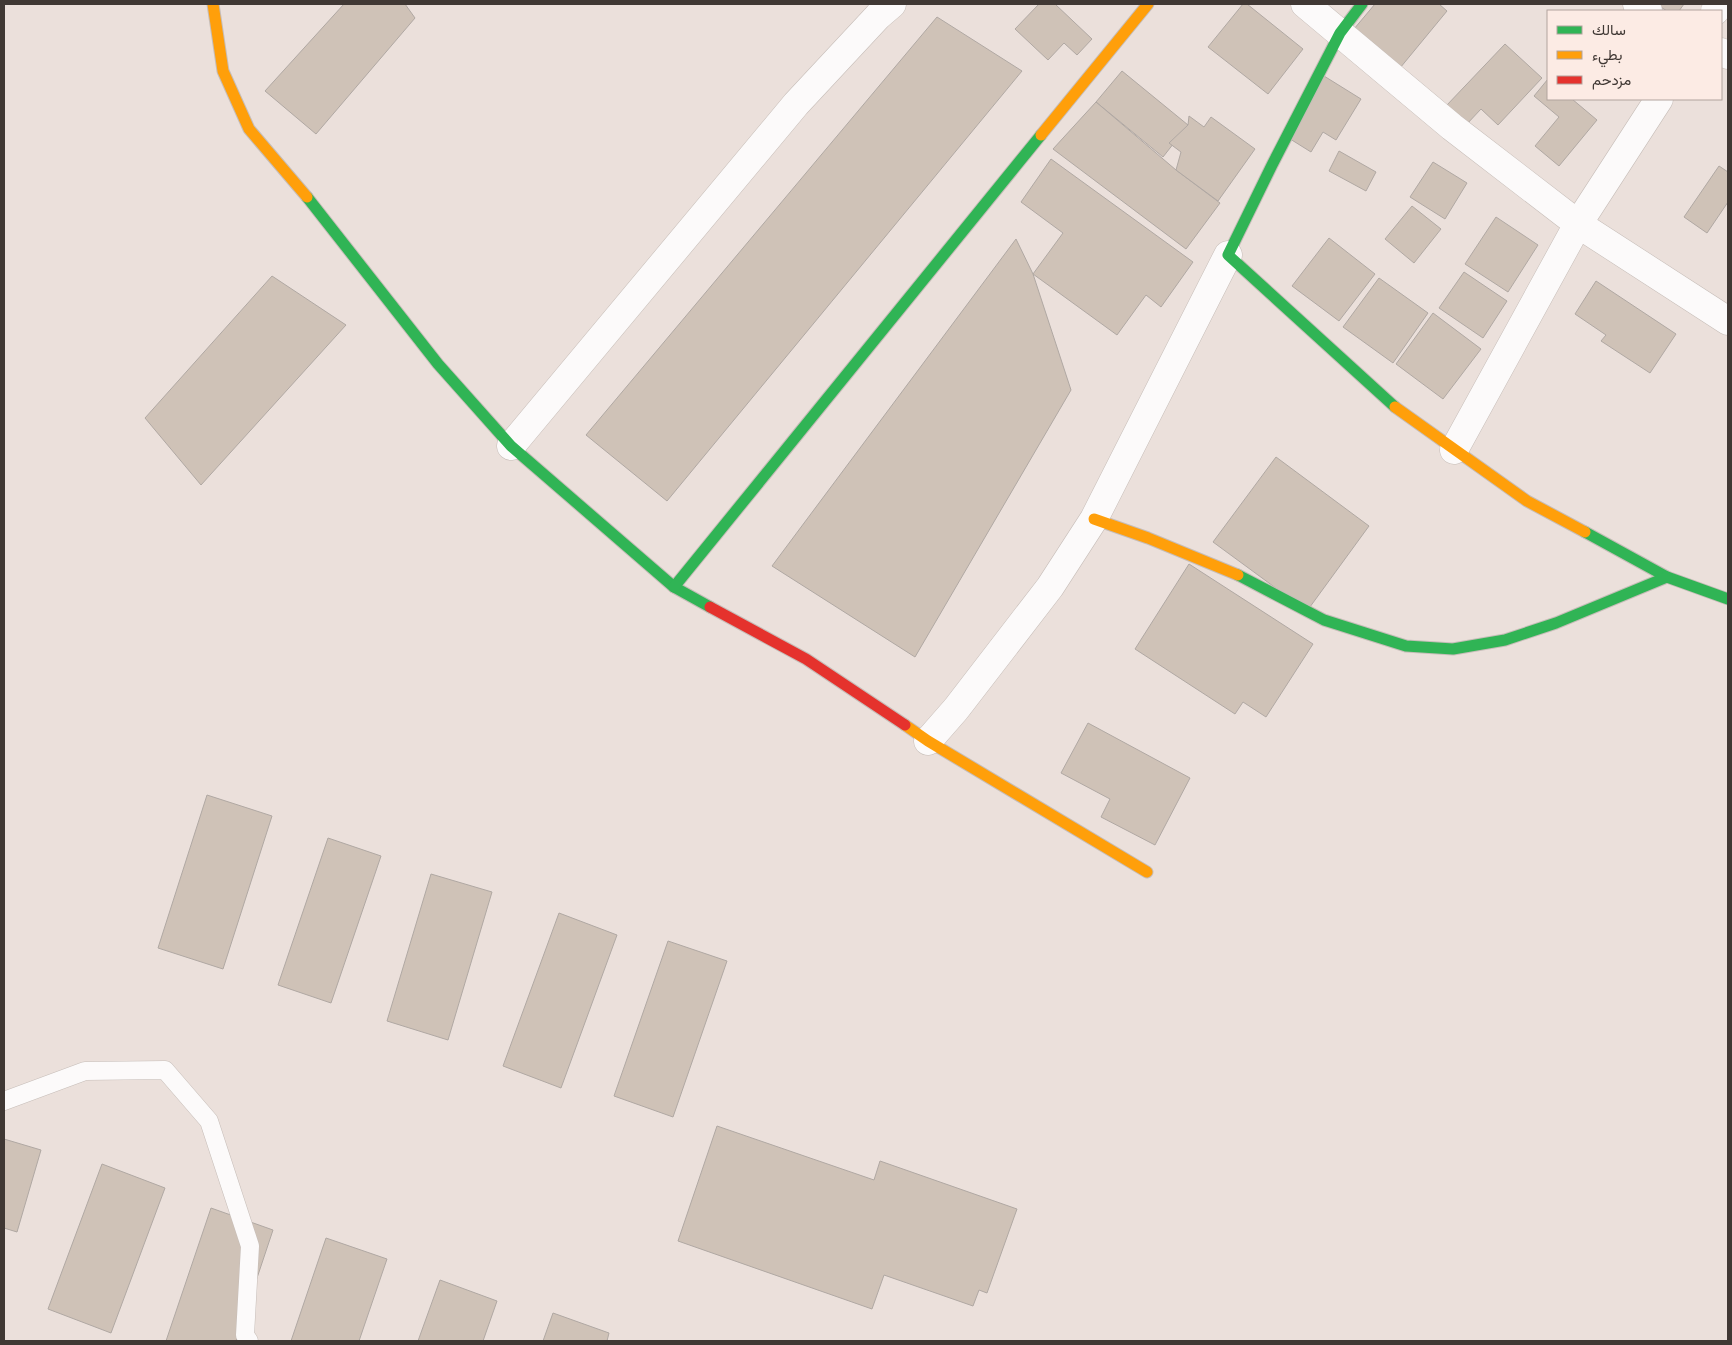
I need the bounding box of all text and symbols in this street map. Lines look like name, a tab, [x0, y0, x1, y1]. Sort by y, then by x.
legend	[1547, 10, 1722, 100]
text: سالك	[1592, 22, 1626, 38]
text: بطيء	[1592, 47, 1622, 68]
text: مزدحم	[1592, 72, 1631, 90]

